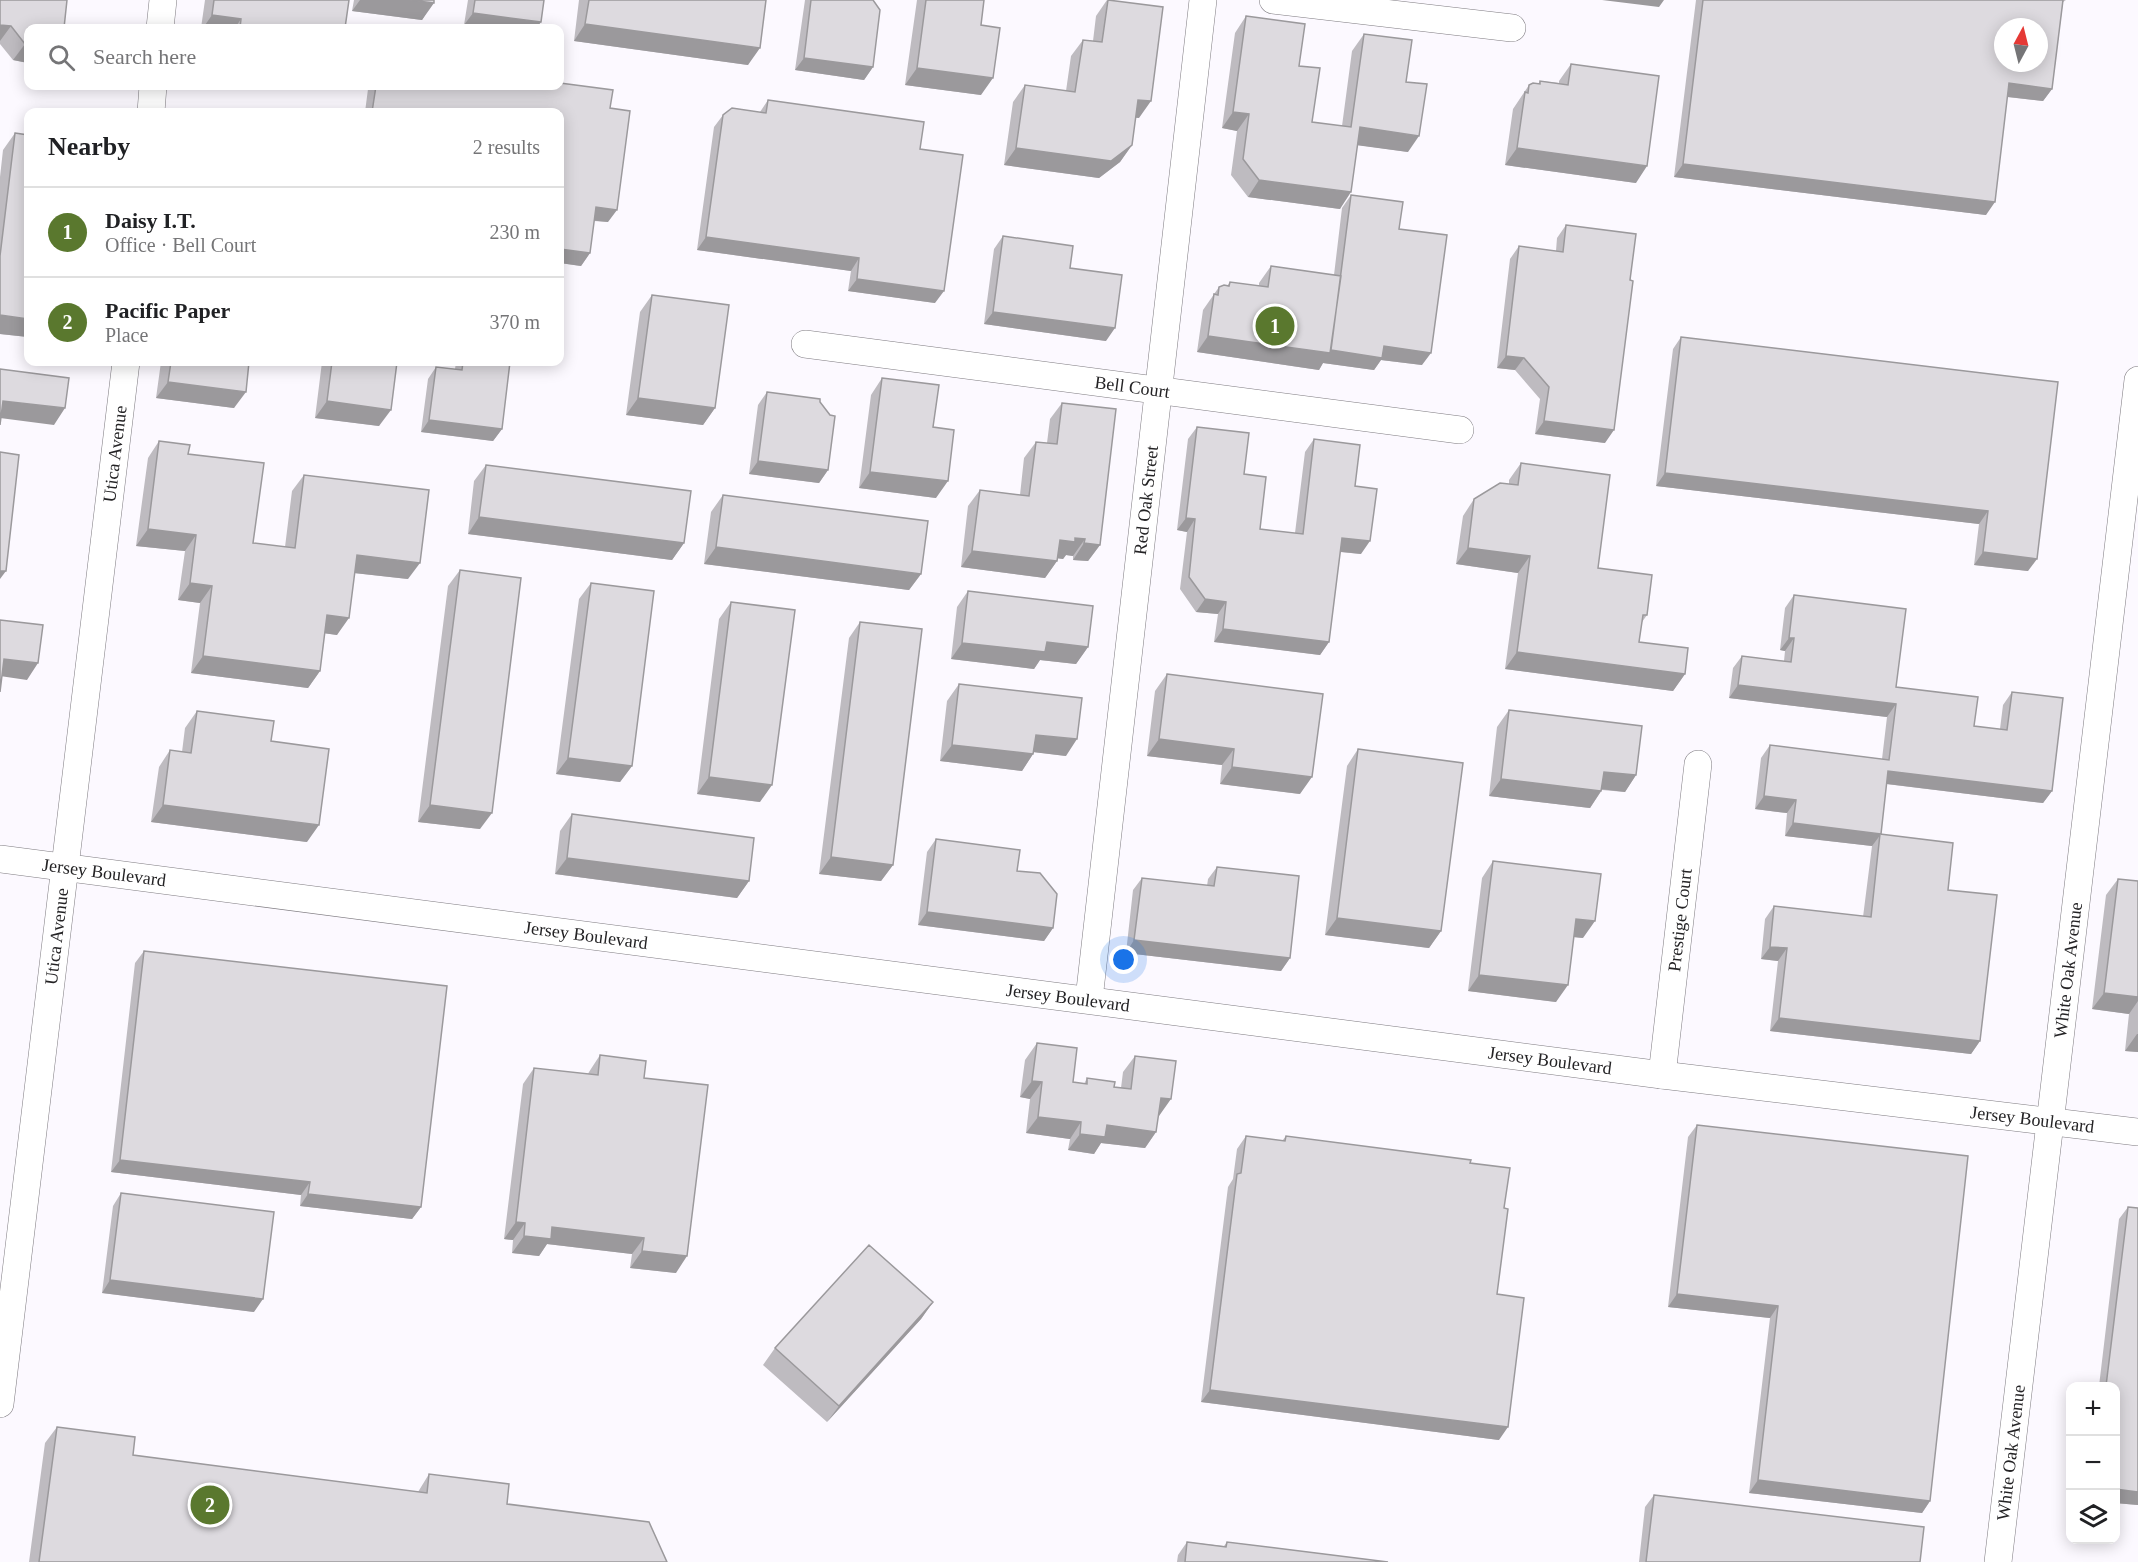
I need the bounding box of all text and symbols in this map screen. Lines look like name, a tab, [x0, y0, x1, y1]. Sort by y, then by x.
north arrow	[1994, 18, 2048, 72]
search box	[24, 24, 564, 90]
icon: search	[45, 41, 78, 74]
text: Search here	[93, 44, 196, 69]
text: Nearby	[48, 132, 130, 161]
text: 2 results	[473, 136, 540, 158]
text: Daisy I.T.	[105, 208, 196, 233]
text: 1	[63, 221, 73, 243]
text: 230 m	[489, 221, 540, 243]
text: Office · Bell Court	[105, 234, 256, 256]
text: Pacific Paper	[105, 298, 230, 323]
pin: 1	[1256, 304, 1294, 348]
text: 2	[63, 311, 73, 333]
text: 370 m	[489, 311, 540, 333]
text: Place	[105, 324, 148, 346]
street label: Bell Court	[1093, 372, 1171, 402]
street label: Utica Avenue	[99, 404, 131, 503]
street label: Red Oak Street	[1130, 444, 1162, 556]
street label: Jersey Boulevard	[41, 855, 167, 890]
street label: Prestige Court	[1664, 867, 1696, 973]
street label: Utica Avenue	[41, 887, 72, 986]
street label: White Oak Avenue	[2050, 901, 2086, 1039]
street label: Jersey Boulevard	[523, 917, 649, 953]
your location	[1109, 945, 1138, 974]
street label: Jersey Boulevard	[1005, 980, 1131, 1016]
street label: Jersey Boulevard	[1487, 1042, 1613, 1078]
street label: Jersey Boulevard	[1969, 1102, 2095, 1137]
map controls	[2066, 1382, 2120, 1544]
button: +	[2066, 1382, 2120, 1436]
street label: White Oak Avenue	[1993, 1384, 2029, 1522]
button: −	[2066, 1436, 2120, 1490]
pin: 2	[190, 1482, 230, 1528]
button: layers	[2066, 1490, 2120, 1544]

